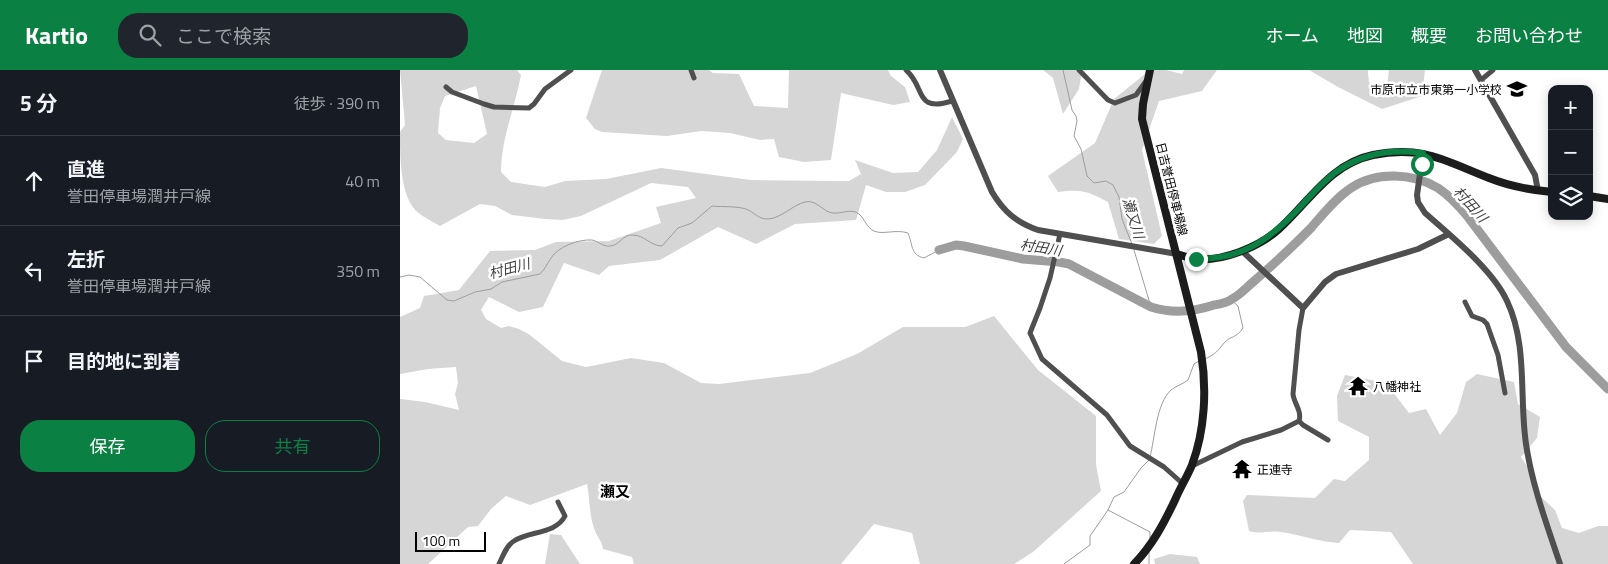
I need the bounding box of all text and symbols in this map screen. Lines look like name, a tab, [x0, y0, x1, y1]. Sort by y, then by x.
search box	[118, 13, 468, 58]
text: Kartio	[25, 17, 88, 53]
icon: search	[136, 21, 164, 49]
text: ここで検索	[176, 21, 271, 50]
text: ホーム	[1266, 22, 1319, 49]
text: 地図	[1347, 22, 1383, 49]
text: 概要	[1411, 22, 1447, 49]
text: お問い合わせ	[1475, 22, 1583, 49]
school or university icon: 市原市立市東第一小学校	[1506, 78, 1528, 100]
place label: 市原市立市東第一小学校	[1370, 80, 1502, 99]
map controls	[1548, 85, 1593, 220]
button: +	[1548, 85, 1593, 130]
text: 5 分	[20, 87, 57, 119]
text: 徒歩 · 390 m	[294, 91, 380, 115]
button: −	[1548, 130, 1593, 175]
street label: 日吉誉田停車場線	[1151, 140, 1193, 238]
route start	[1411, 153, 1434, 176]
text: 直進	[67, 154, 105, 183]
icon: ahead	[20, 167, 48, 195]
text: 40 m	[345, 169, 380, 193]
button: layers	[1548, 175, 1593, 220]
water label: 村田川	[1449, 181, 1494, 228]
text: 誉田停車場潤井戸線	[67, 184, 211, 208]
water label: 瀬又川	[1118, 195, 1151, 243]
water label: 村田川	[1019, 233, 1065, 261]
text: 左折	[67, 244, 105, 273]
route end	[1185, 248, 1208, 271]
water label: 村田川	[486, 252, 534, 284]
icon: left	[20, 257, 48, 285]
text: 350 m	[336, 259, 380, 283]
text: 誉田停車場潤井戸線	[67, 274, 211, 298]
text: 目的地に到着	[67, 346, 181, 375]
icon: arrive	[20, 347, 48, 375]
temple icon: 八幡神社	[1347, 375, 1369, 397]
place label: 八幡神社	[1373, 377, 1421, 396]
button: 保存	[20, 420, 195, 472]
button: 共有	[205, 420, 380, 472]
temple icon: 正連寺	[1231, 458, 1253, 480]
place label: 正連寺	[1257, 460, 1293, 479]
district label: 瀬又	[600, 480, 630, 503]
scale bar	[415, 529, 486, 552]
text: 100 m	[422, 530, 460, 551]

